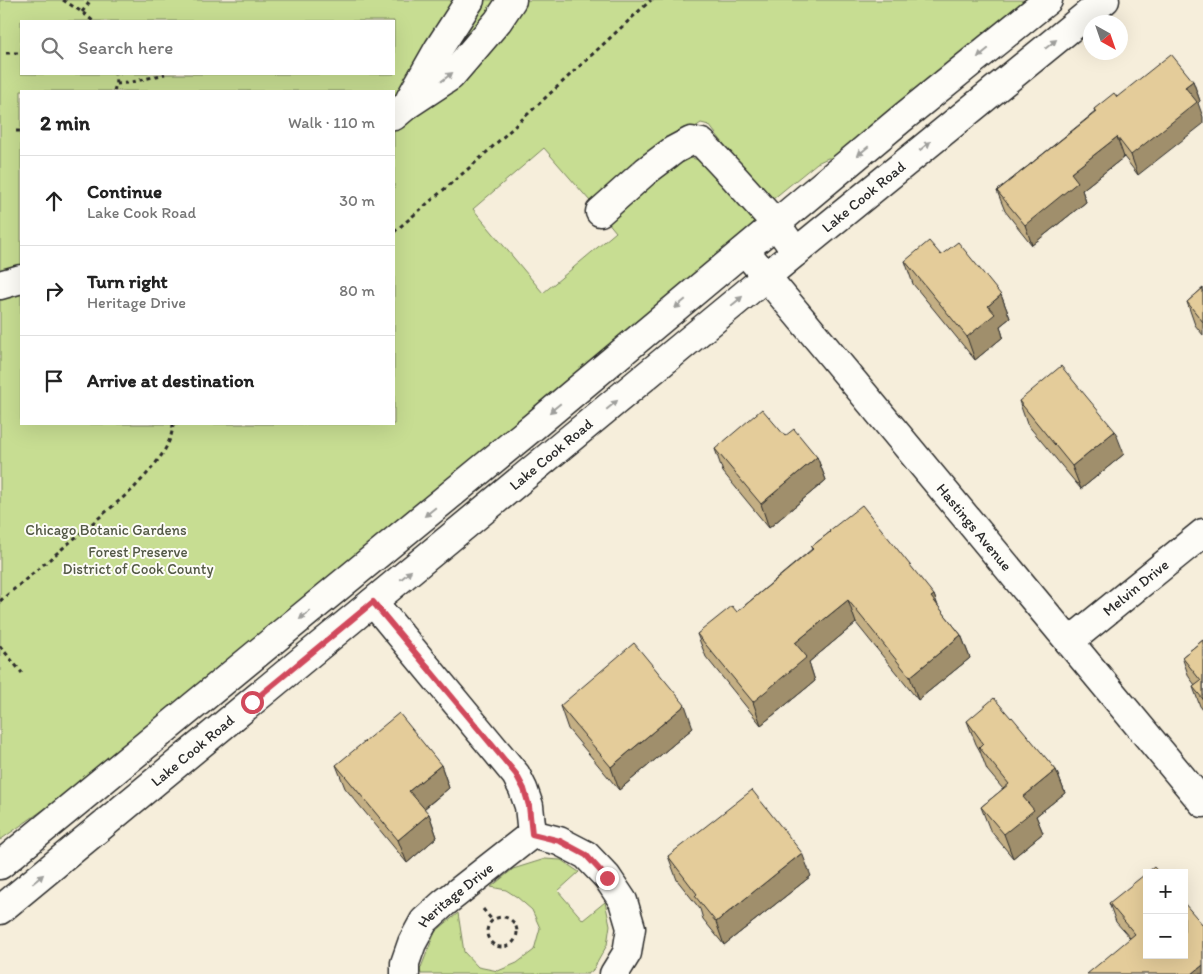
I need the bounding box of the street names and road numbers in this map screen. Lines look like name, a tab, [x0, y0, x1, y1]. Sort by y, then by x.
street label: Lake Cook Road	[818, 157, 909, 236]
street label: Lake Cook Road	[506, 415, 596, 494]
street label: Hastings Avenue	[933, 480, 1016, 575]
street label: Melvin Drive	[1099, 556, 1172, 620]
street label: Lake Cook Road	[147, 711, 238, 790]
street label: Heritage Drive	[413, 859, 497, 930]

